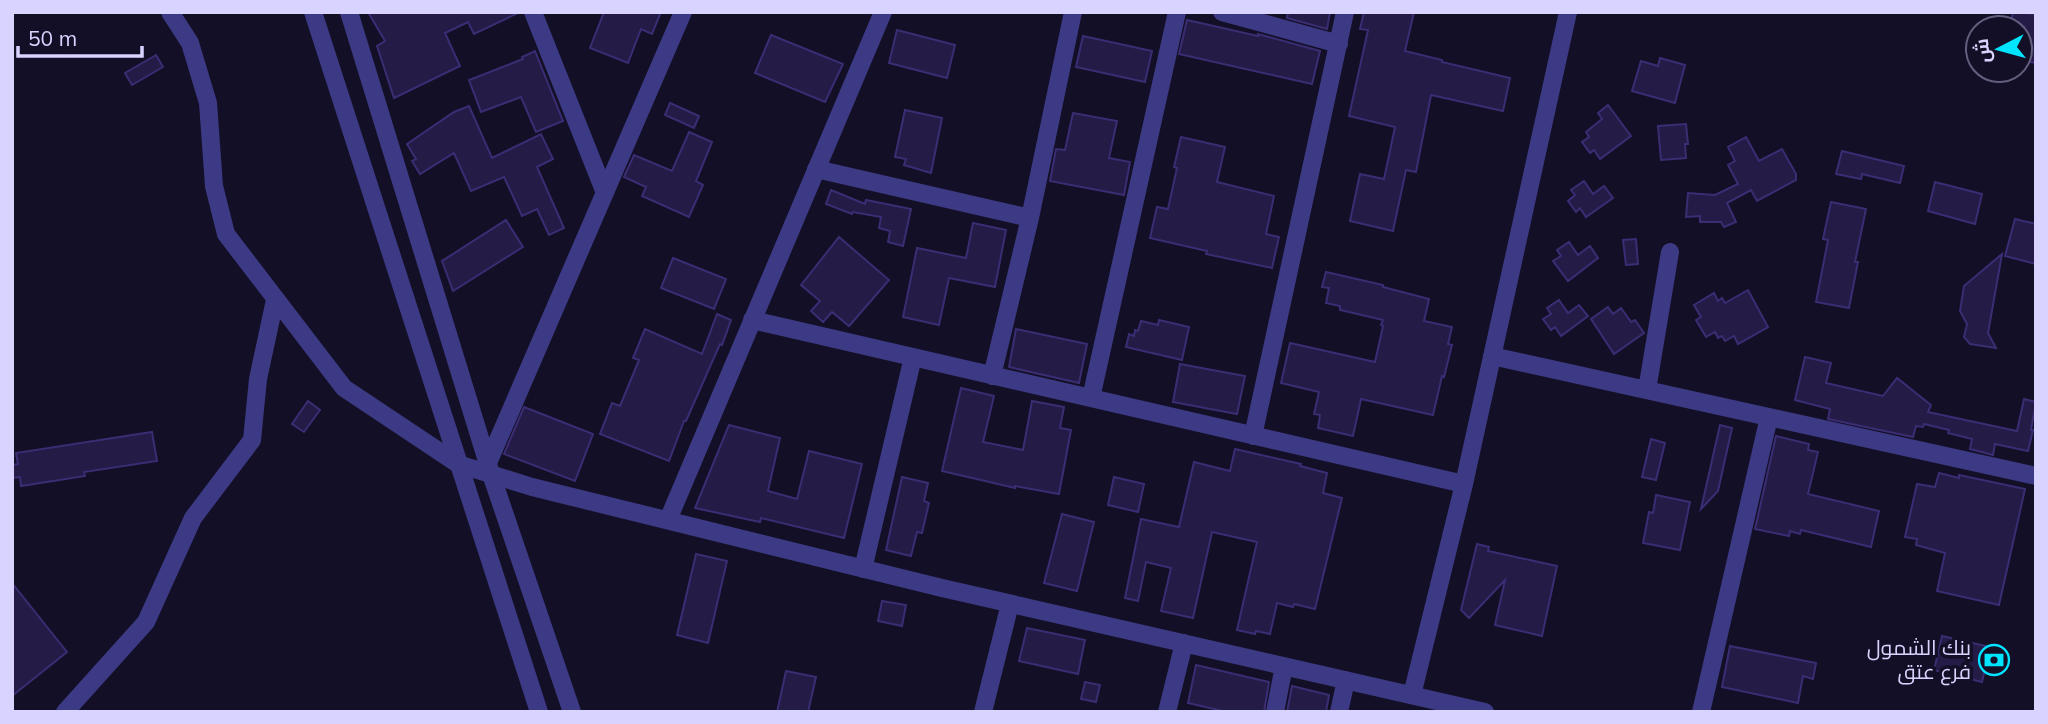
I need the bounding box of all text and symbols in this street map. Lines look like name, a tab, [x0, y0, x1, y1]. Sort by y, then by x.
scale bar	[18, 14, 142, 58]
north arrow	[1964, 14, 2034, 84]
text: 50 m	[28, 25, 77, 51]
text: ش	[1969, 37, 1995, 64]
place label: بنك الشمول فرع عتق	[1867, 634, 1971, 686]
bank icon: بنك الشمول فرع عتق	[1977, 643, 2011, 677]

